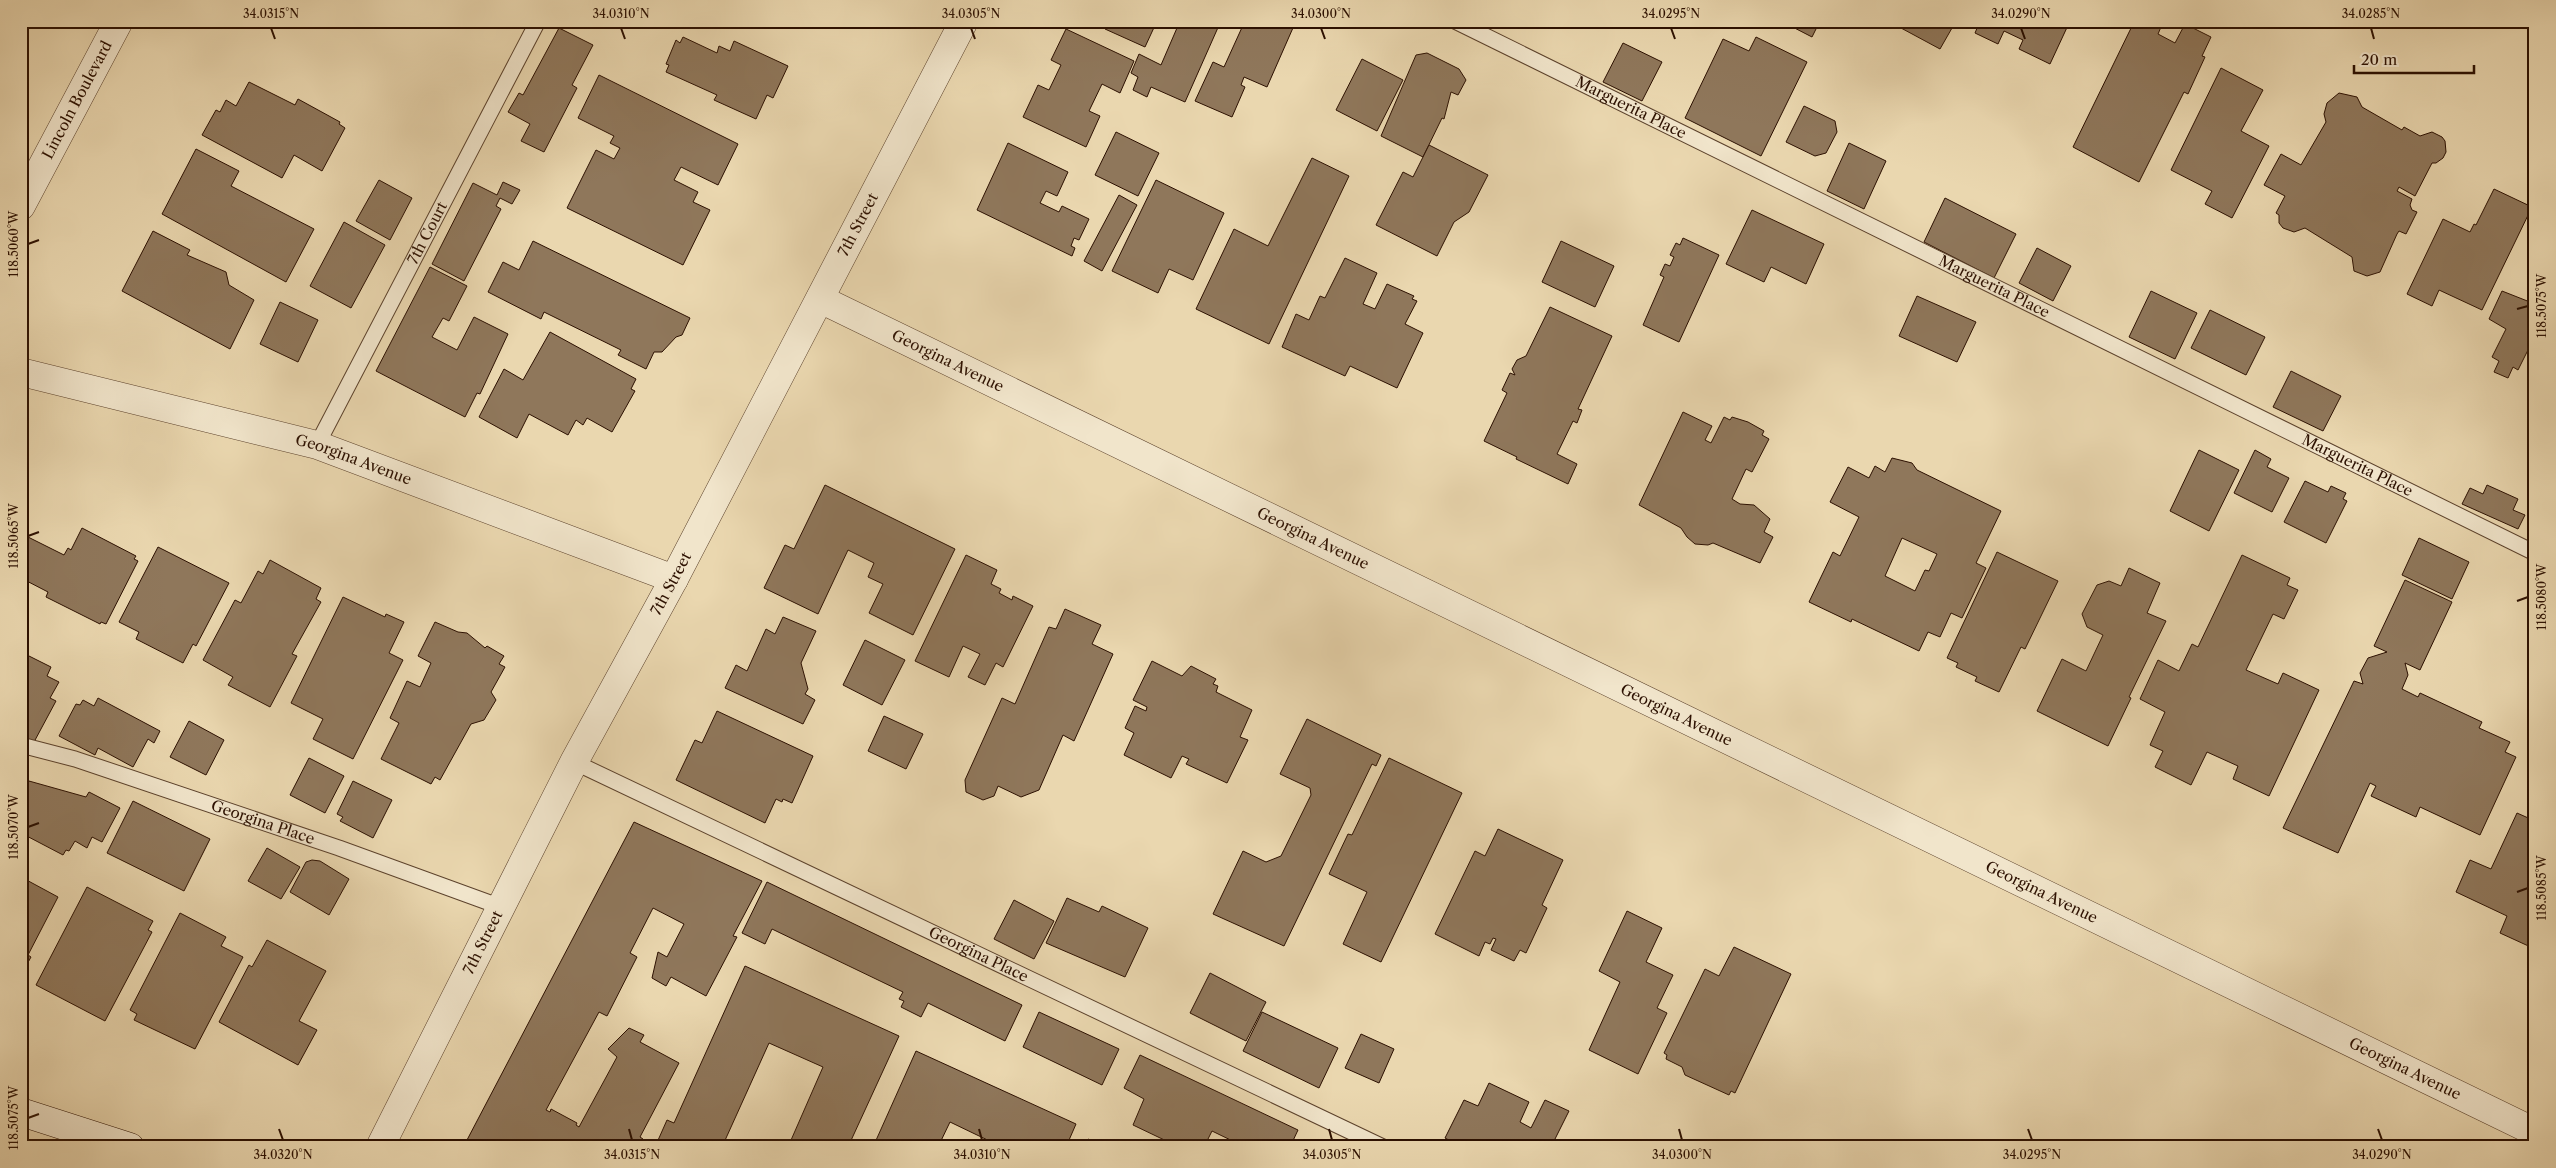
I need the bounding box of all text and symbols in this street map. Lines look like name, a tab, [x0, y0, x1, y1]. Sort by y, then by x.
text: 34.0315°N	[243, 6, 299, 21]
text: 34.0310°N	[592, 6, 650, 21]
text: 34.0305°N	[942, 6, 1000, 21]
text: 34.0300°N	[1291, 6, 1351, 21]
text: 34.0295°N	[1642, 6, 1700, 21]
text: 34.0290°N	[1991, 6, 2051, 21]
text: 34.0285°N	[2342, 6, 2400, 21]
street label: Lincoln Boulevard	[38, 37, 116, 162]
scale bar	[2354, 42, 2474, 74]
text: 20 m	[2361, 50, 2397, 69]
street label: Marguerita Place	[1572, 72, 1690, 142]
street label: 7th Street	[833, 189, 882, 259]
street label: 7th Court	[403, 198, 451, 267]
text: 118.5060°W	[6, 210, 21, 277]
street label: Marguerita Place	[1936, 251, 2053, 321]
text: 118.5075°W	[2534, 273, 2549, 338]
street label: Georgina Avenue	[889, 325, 1007, 396]
street label: Georgina Avenue	[293, 430, 414, 489]
street label: Marguerita Place	[2299, 430, 2416, 500]
text: 118.5065°W	[6, 503, 21, 569]
street label: Georgina Avenue	[1254, 503, 1372, 573]
street label: 7th Street	[646, 548, 696, 618]
text: 118.5080°W	[2534, 563, 2549, 630]
street label: Georgina Avenue	[1617, 679, 1736, 750]
text: 118.5070°W	[6, 794, 21, 860]
street label: Georgina Place	[209, 796, 317, 848]
text: 118.5085°W	[2534, 855, 2549, 921]
street label: Georgina Avenue	[1983, 857, 2101, 927]
street label: 7th Street	[459, 907, 507, 977]
street label: Georgina Place	[926, 922, 1032, 986]
street label: Georgina Avenue	[2346, 1033, 2464, 1104]
text: 118.5075°W	[6, 1085, 21, 1150]
text: 34.0320°N	[253, 1147, 313, 1162]
text: 34.0315°N	[604, 1147, 660, 1162]
text: 34.0310°N	[953, 1147, 1011, 1162]
text: 34.0305°N	[1303, 1147, 1361, 1162]
text: 34.0300°N	[1652, 1147, 1712, 1162]
text: 34.0295°N	[2003, 1147, 2061, 1162]
text: 34.0290°N	[2352, 1147, 2412, 1162]

